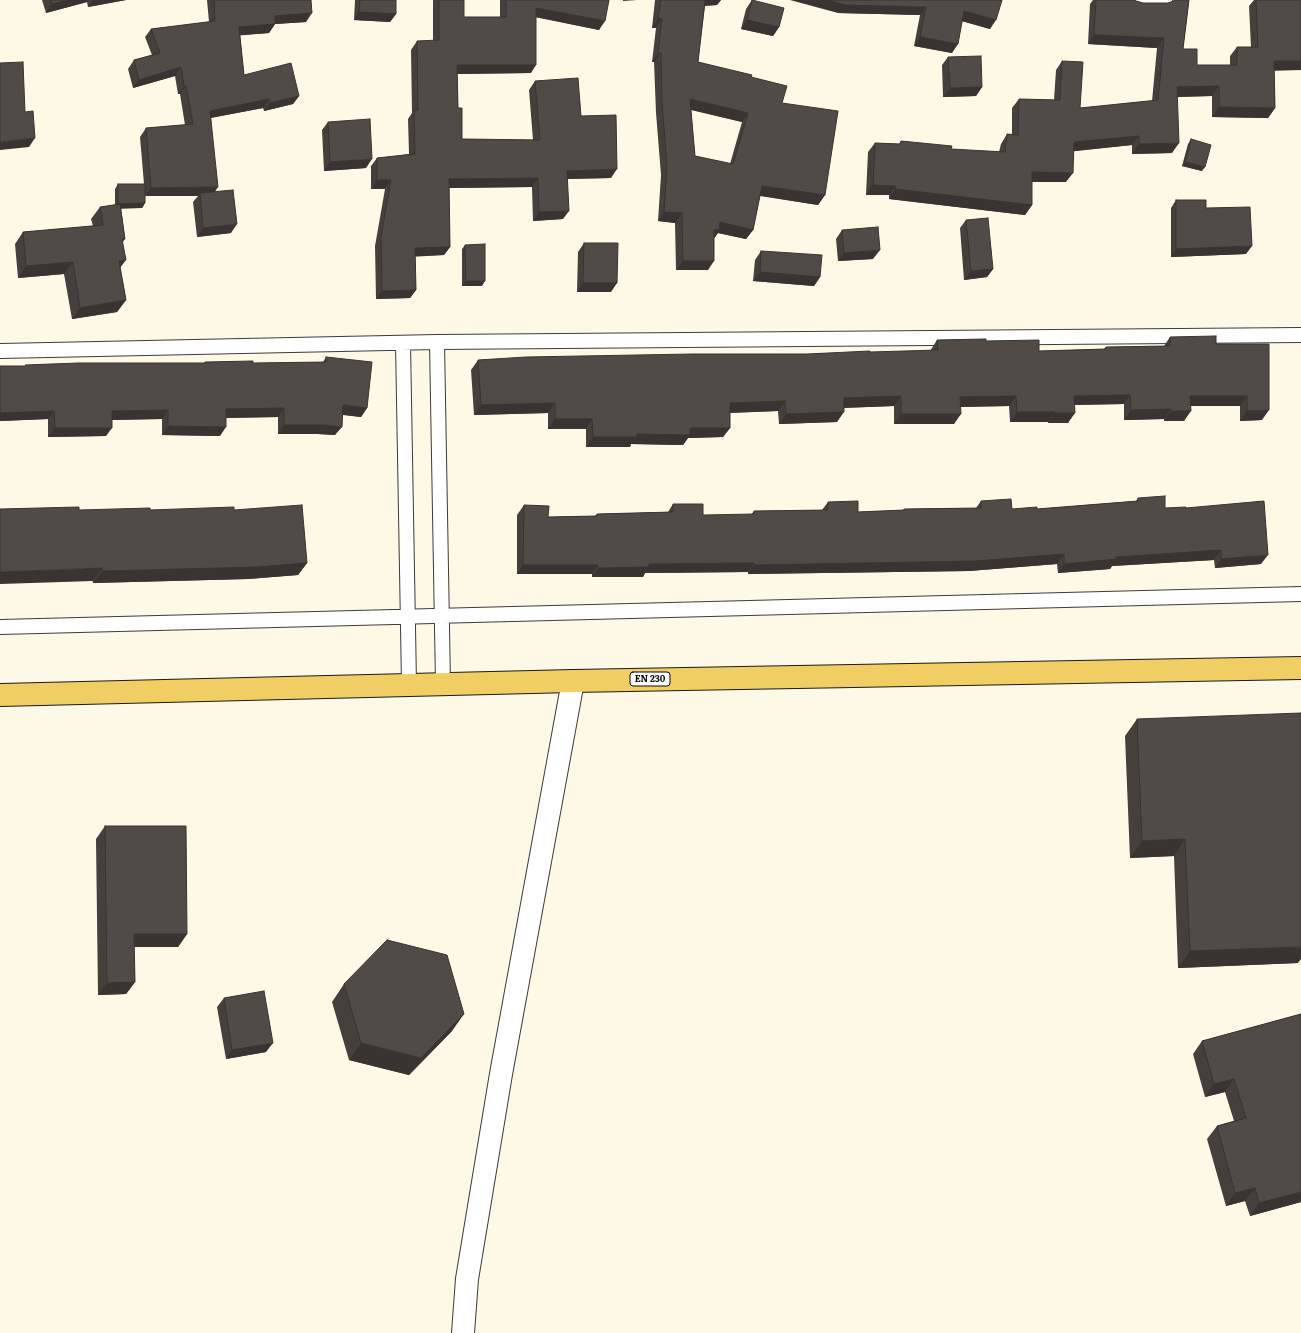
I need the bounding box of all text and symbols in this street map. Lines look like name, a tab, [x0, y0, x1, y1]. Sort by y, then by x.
road number: EN 230	[630, 672, 670, 686]

